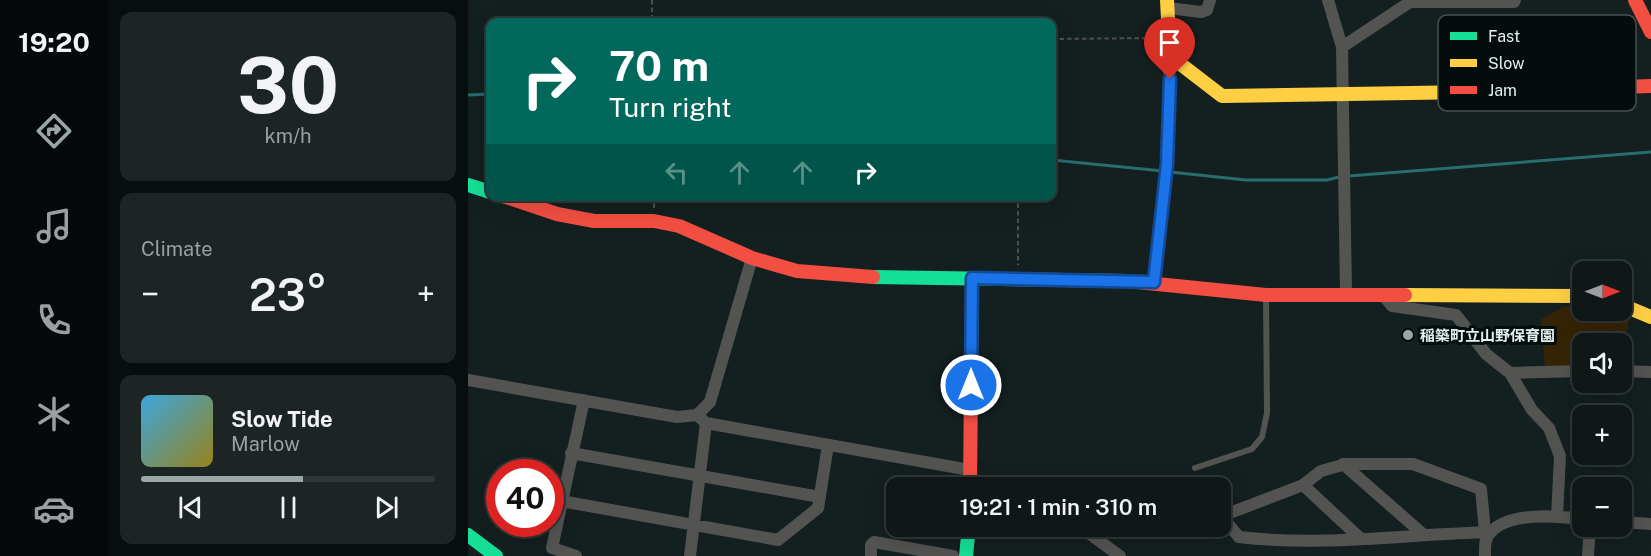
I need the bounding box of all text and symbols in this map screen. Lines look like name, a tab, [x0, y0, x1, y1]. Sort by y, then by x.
legend	[1438, 15, 1636, 111]
pin	[1144, 17, 1195, 79]
text: 19:20	[18, 26, 90, 58]
icon: arrive	[1153, 26, 1186, 59]
text: Fast	[1488, 27, 1520, 46]
text: 30	[237, 39, 339, 131]
text: 70 m	[609, 41, 709, 90]
icon: right	[510, 42, 588, 120]
text: Slow	[1488, 54, 1525, 73]
text: Jam	[1488, 81, 1517, 100]
text: Turn right	[609, 91, 732, 123]
icon: directions	[33, 110, 75, 152]
text: km/h	[264, 124, 312, 148]
icon: left	[660, 156, 693, 189]
icon: ahead	[723, 156, 756, 189]
icon: ahead	[786, 156, 819, 189]
icon: right	[849, 156, 882, 189]
icon: music	[33, 205, 75, 247]
text: Climate	[141, 237, 213, 261]
north arrow	[1572, 261, 1632, 321]
map controls	[1572, 261, 1632, 537]
text: 23°	[249, 268, 327, 321]
text: −	[141, 275, 159, 313]
text: +	[417, 275, 435, 313]
icon: phone	[33, 299, 75, 341]
place label: 稲築町立山野保育園	[1420, 327, 1555, 344]
marker: 稲築町立山野保育園	[1401, 328, 1415, 342]
button: sound	[1572, 333, 1632, 393]
position arrow	[939, 353, 1003, 417]
icon: climate	[33, 393, 75, 435]
button: +	[1572, 405, 1632, 465]
text: Slow Tide	[231, 406, 333, 432]
text: Marlow	[231, 432, 300, 456]
speed limit sign: 40	[486, 459, 564, 537]
button: −	[1572, 477, 1632, 537]
icon: car	[33, 488, 75, 530]
icon: previous	[174, 491, 207, 524]
icon: pause	[272, 491, 305, 524]
icon: next	[370, 491, 403, 524]
text: 19:21 · 1 min · 310 m	[960, 494, 1157, 520]

